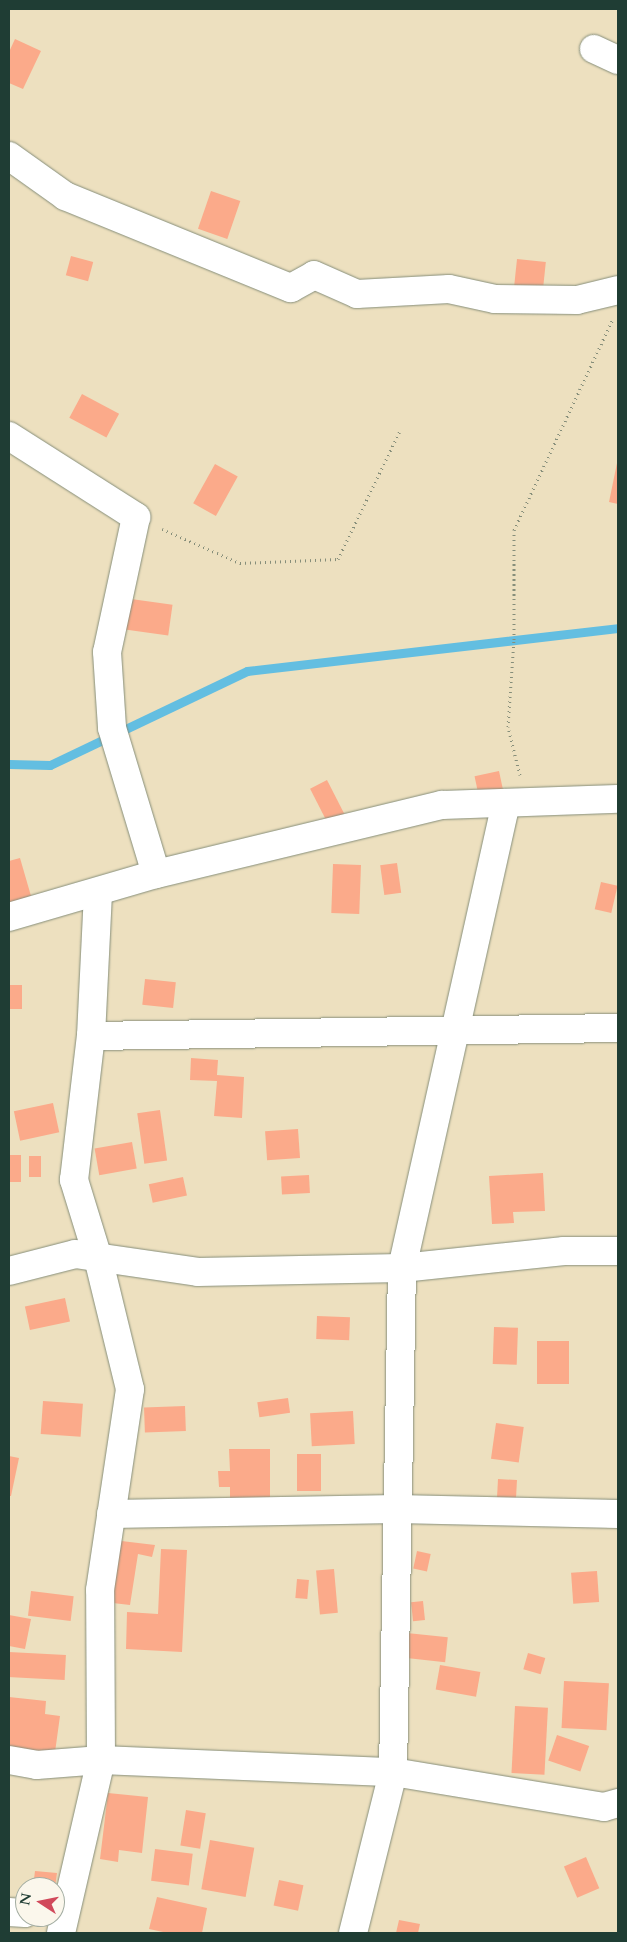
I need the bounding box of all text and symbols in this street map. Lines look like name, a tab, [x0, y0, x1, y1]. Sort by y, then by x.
north arrow	[15, 1877, 65, 1927]
text: N	[15, 1891, 36, 1907]

